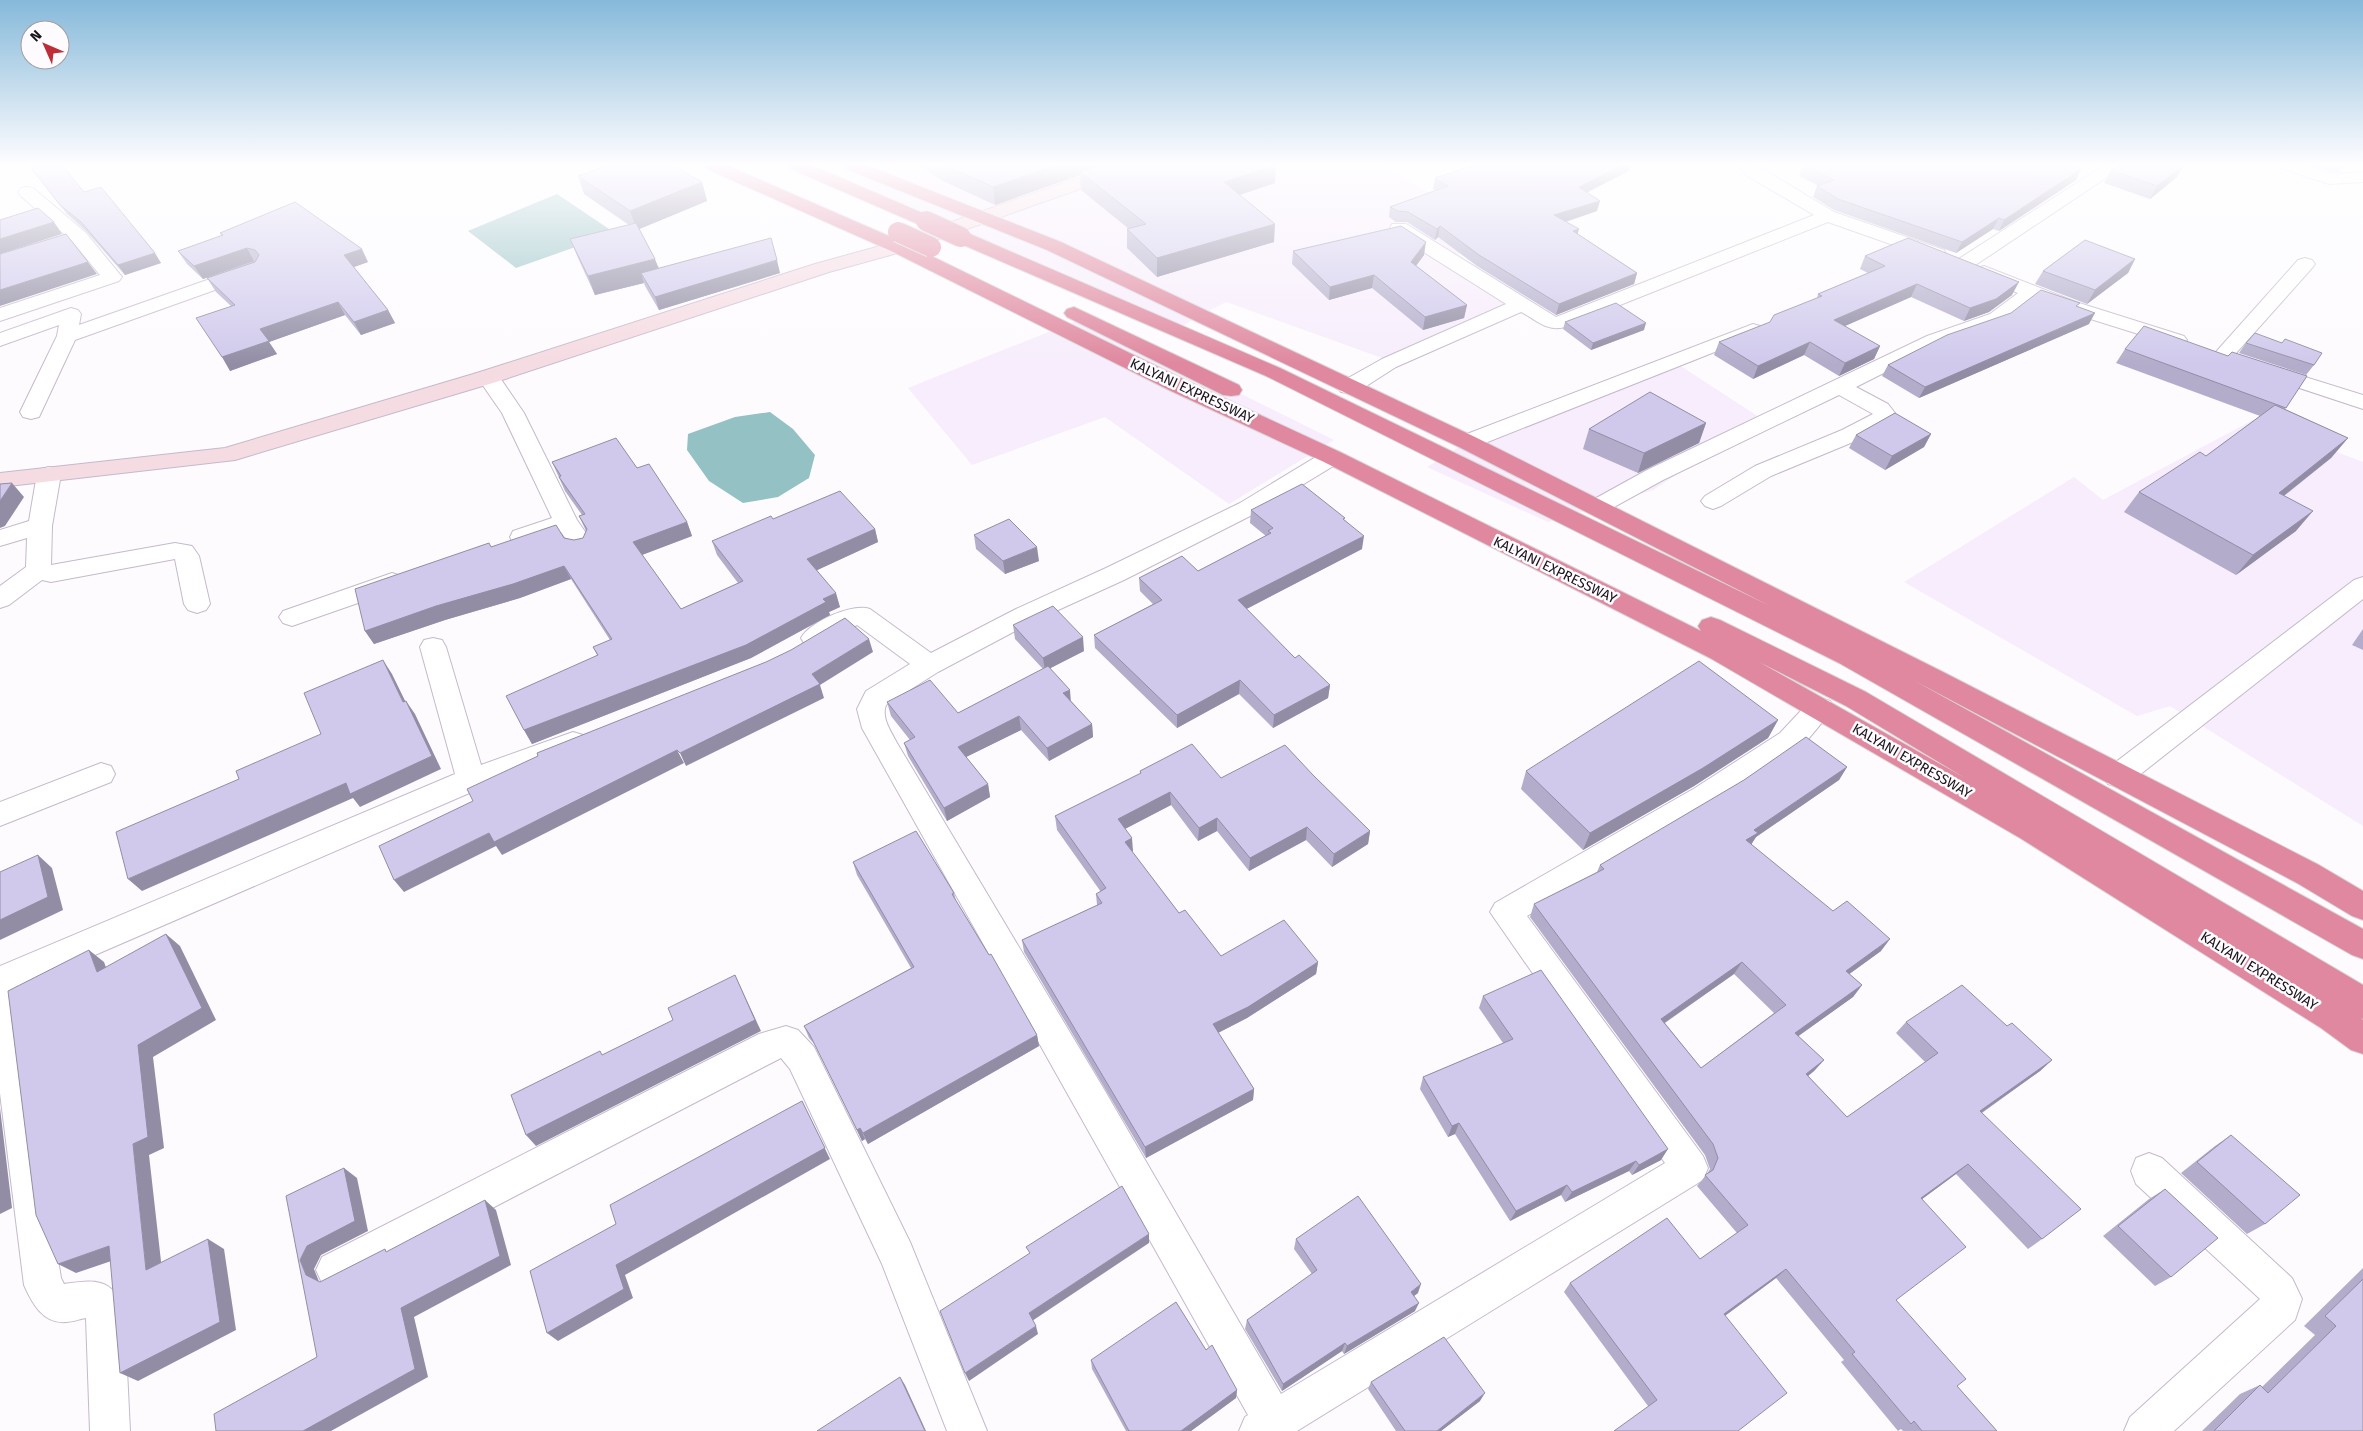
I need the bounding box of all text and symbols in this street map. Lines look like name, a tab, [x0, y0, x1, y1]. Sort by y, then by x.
north arrow	[20, 20, 70, 70]
text: N	[27, 27, 45, 45]
street label: KALYANI EXPRESSWAY	[1127, 355, 1257, 427]
street label: KALYANI EXPRESSWAY	[1491, 533, 1620, 607]
street label: KALYANI EXPRESSWAY	[1849, 720, 1975, 802]
street label: KALYANI EXPRESSWAY	[2197, 928, 2321, 1014]

